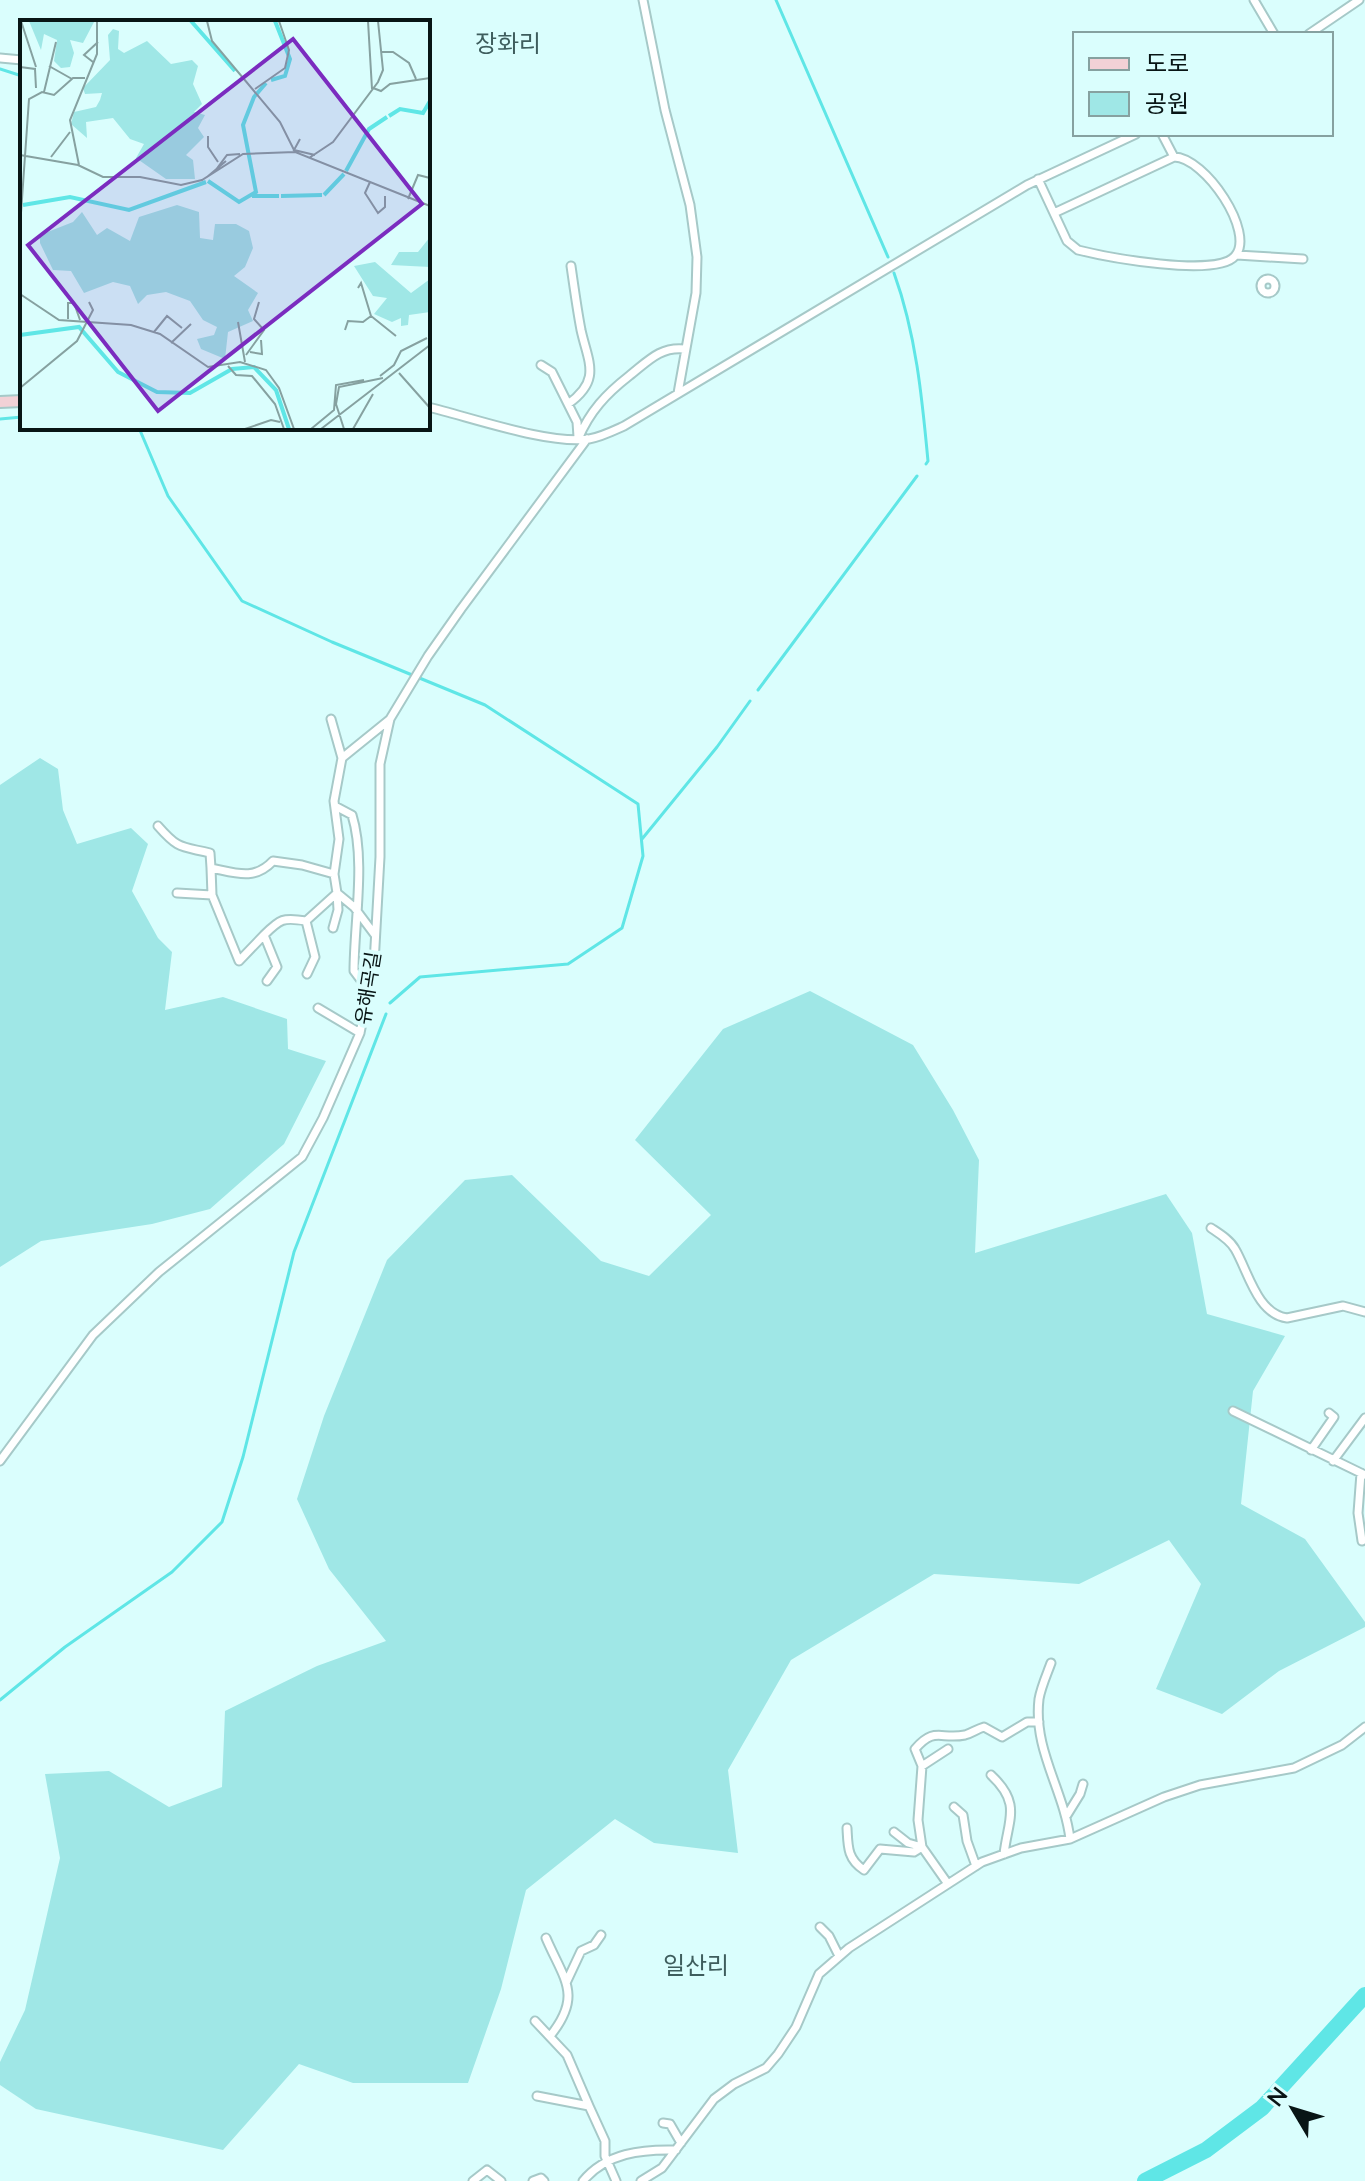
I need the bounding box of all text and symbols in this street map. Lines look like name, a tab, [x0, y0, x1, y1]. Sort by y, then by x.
inset map	[20, 20, 430, 430]
district label: 장화리	[475, 28, 541, 57]
legend	[1073, 32, 1333, 136]
text: 도로	[1145, 48, 1189, 77]
text: 공원	[1145, 88, 1189, 117]
street label: 유해곡길	[349, 950, 385, 1026]
district label: 일산리	[663, 1950, 729, 1979]
north arrow	[1253, 2069, 1333, 2149]
text: N	[1261, 2081, 1293, 2111]

